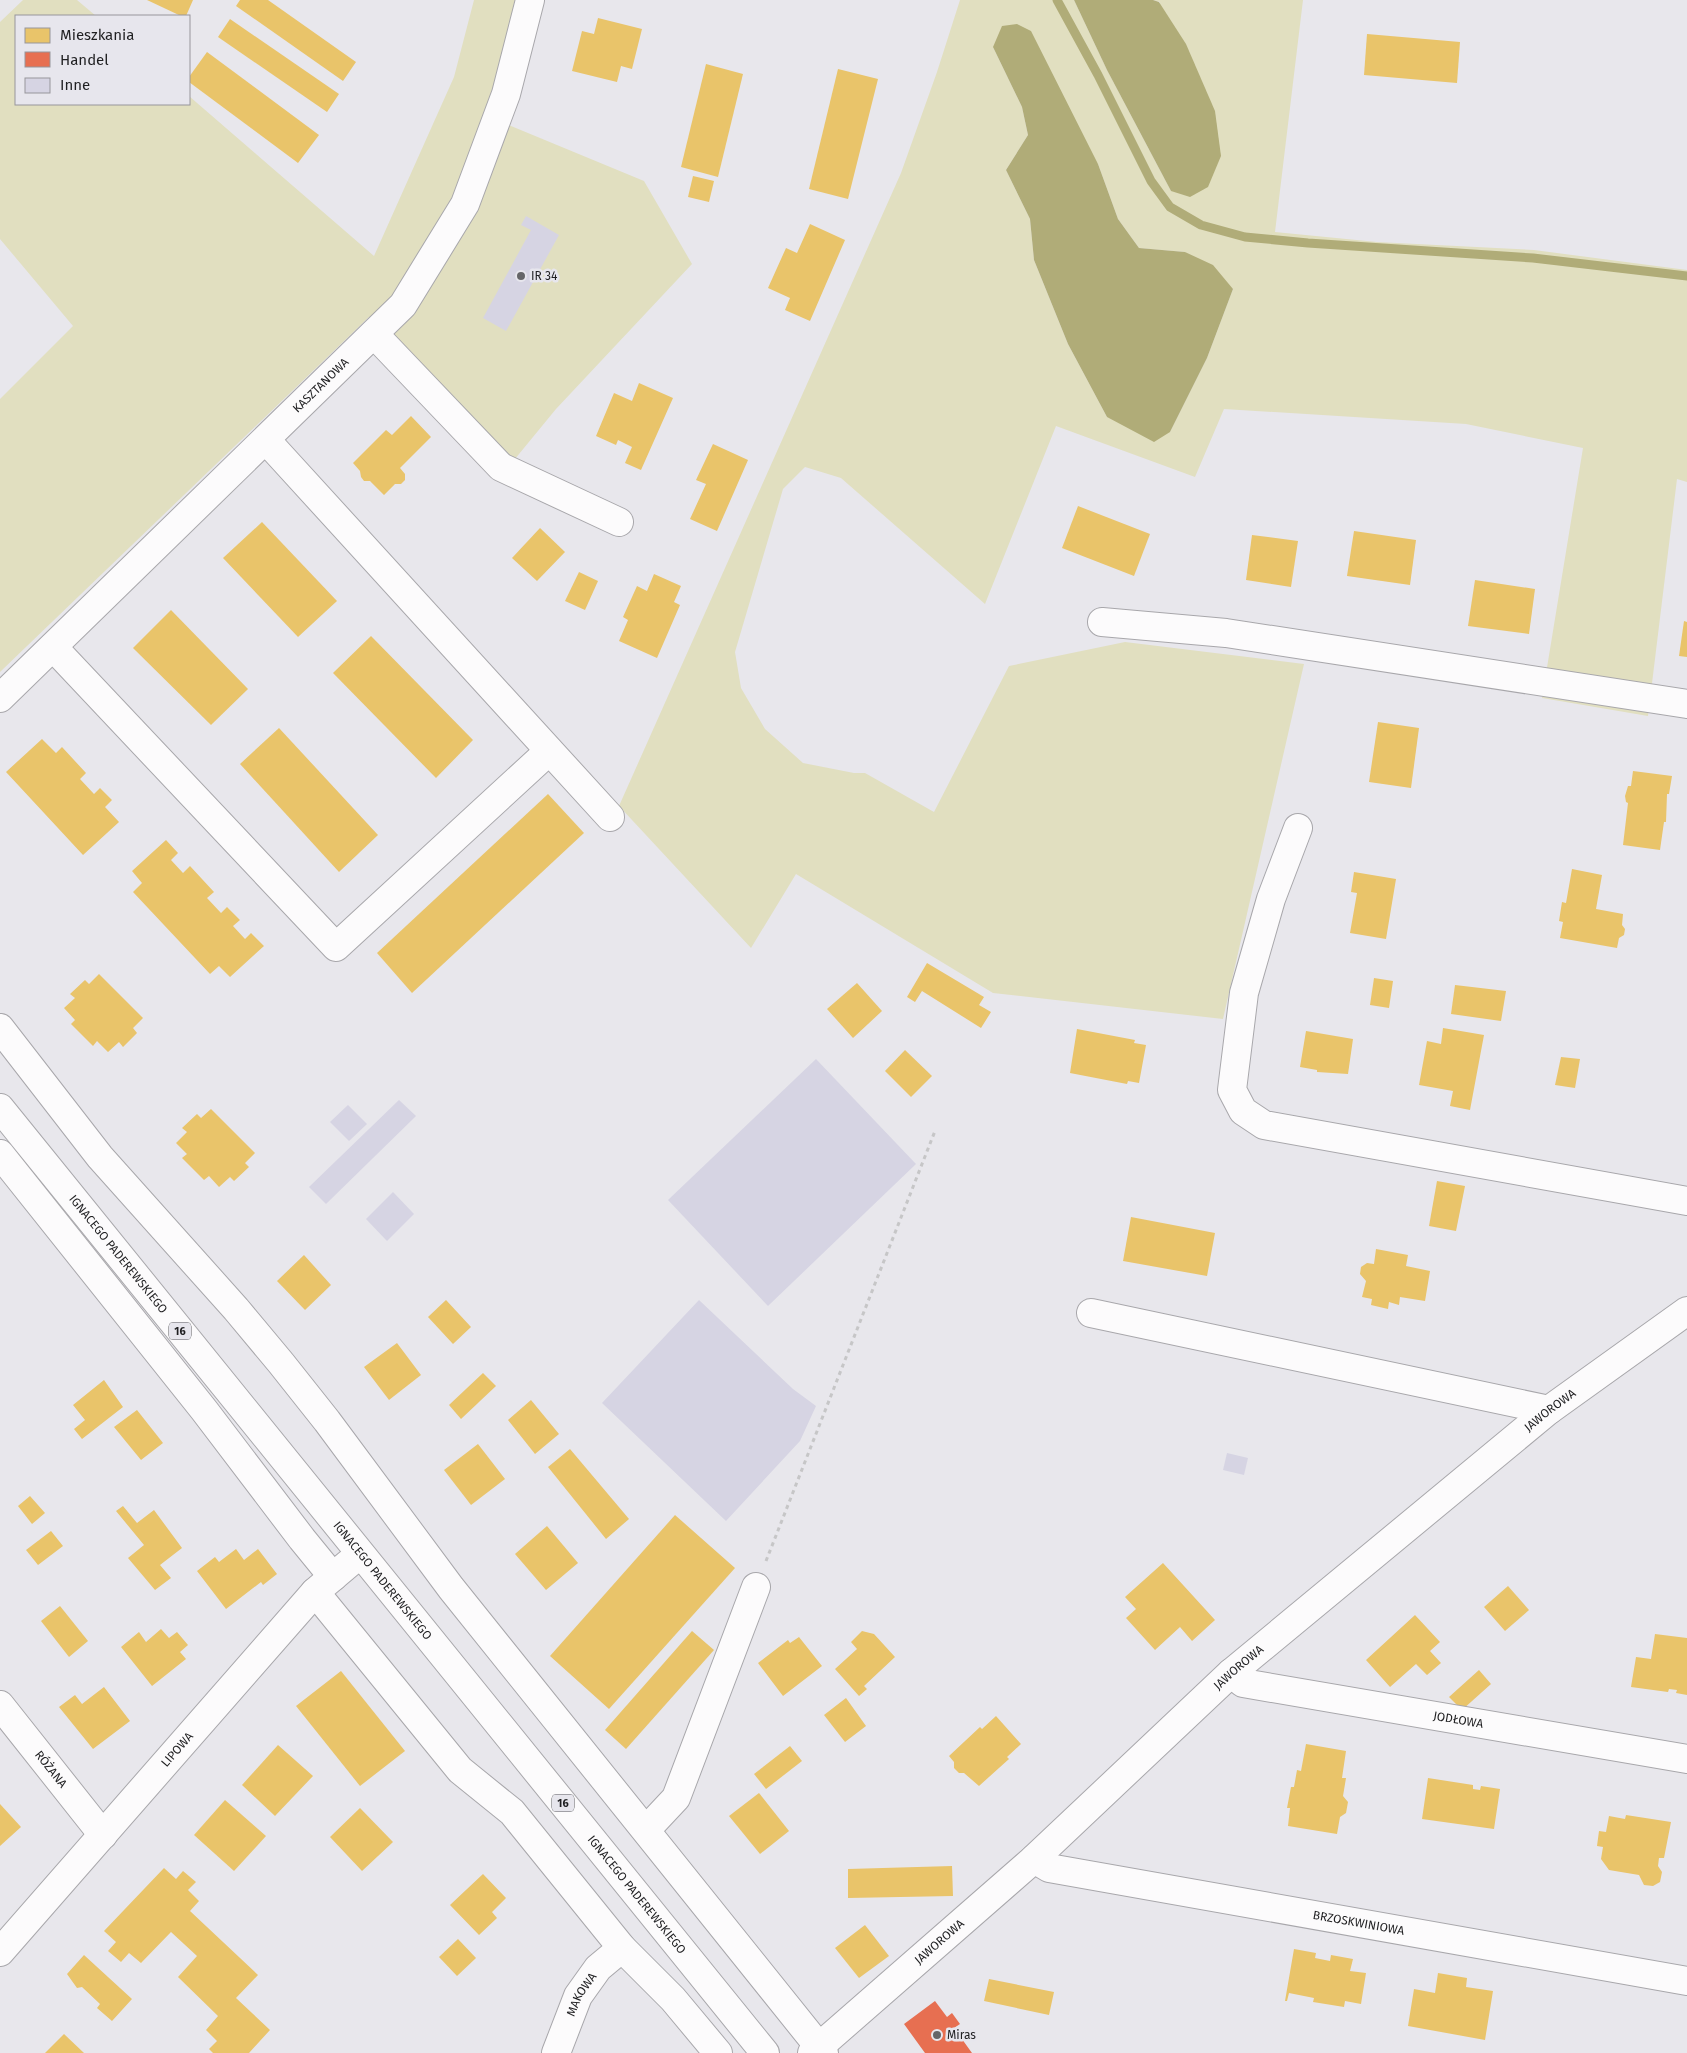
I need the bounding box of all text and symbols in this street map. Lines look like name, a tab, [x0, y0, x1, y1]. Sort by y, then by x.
legend	[15, 15, 190, 105]
text: Mieszkania	[60, 26, 134, 44]
text: Handel	[60, 51, 109, 69]
text: Inne	[60, 76, 90, 94]
place label: IR 34	[531, 269, 558, 283]
marker: IR 34	[515, 270, 527, 282]
street label: KASZTANOWA	[290, 355, 352, 416]
street label: IGNACEGO PADEREWSKIEGO	[66, 1192, 170, 1316]
road number: 16	[169, 1322, 191, 1340]
street label: JAWOROWA	[1521, 1386, 1578, 1434]
street label: IGNACEGO PADEREWSKIEGO	[330, 1519, 435, 1643]
street label: JAWOROWA	[1211, 1642, 1266, 1693]
street label: JODŁOWA	[1432, 1709, 1484, 1731]
street label: LIPOWA	[158, 1729, 196, 1770]
street label: RÓŻANA	[32, 1748, 70, 1791]
road number: 16	[552, 1795, 574, 1812]
street label: IGNACEGO PADEREWSKIEGO	[585, 1833, 689, 1957]
street label: BRZOSKWINIOWA	[1312, 1908, 1406, 1938]
street label: JAWOROWA	[912, 1916, 967, 1967]
street label: MAKOWA	[564, 1970, 599, 2018]
place label: Miras	[947, 2028, 976, 2042]
marker: Miras	[931, 2029, 943, 2041]

